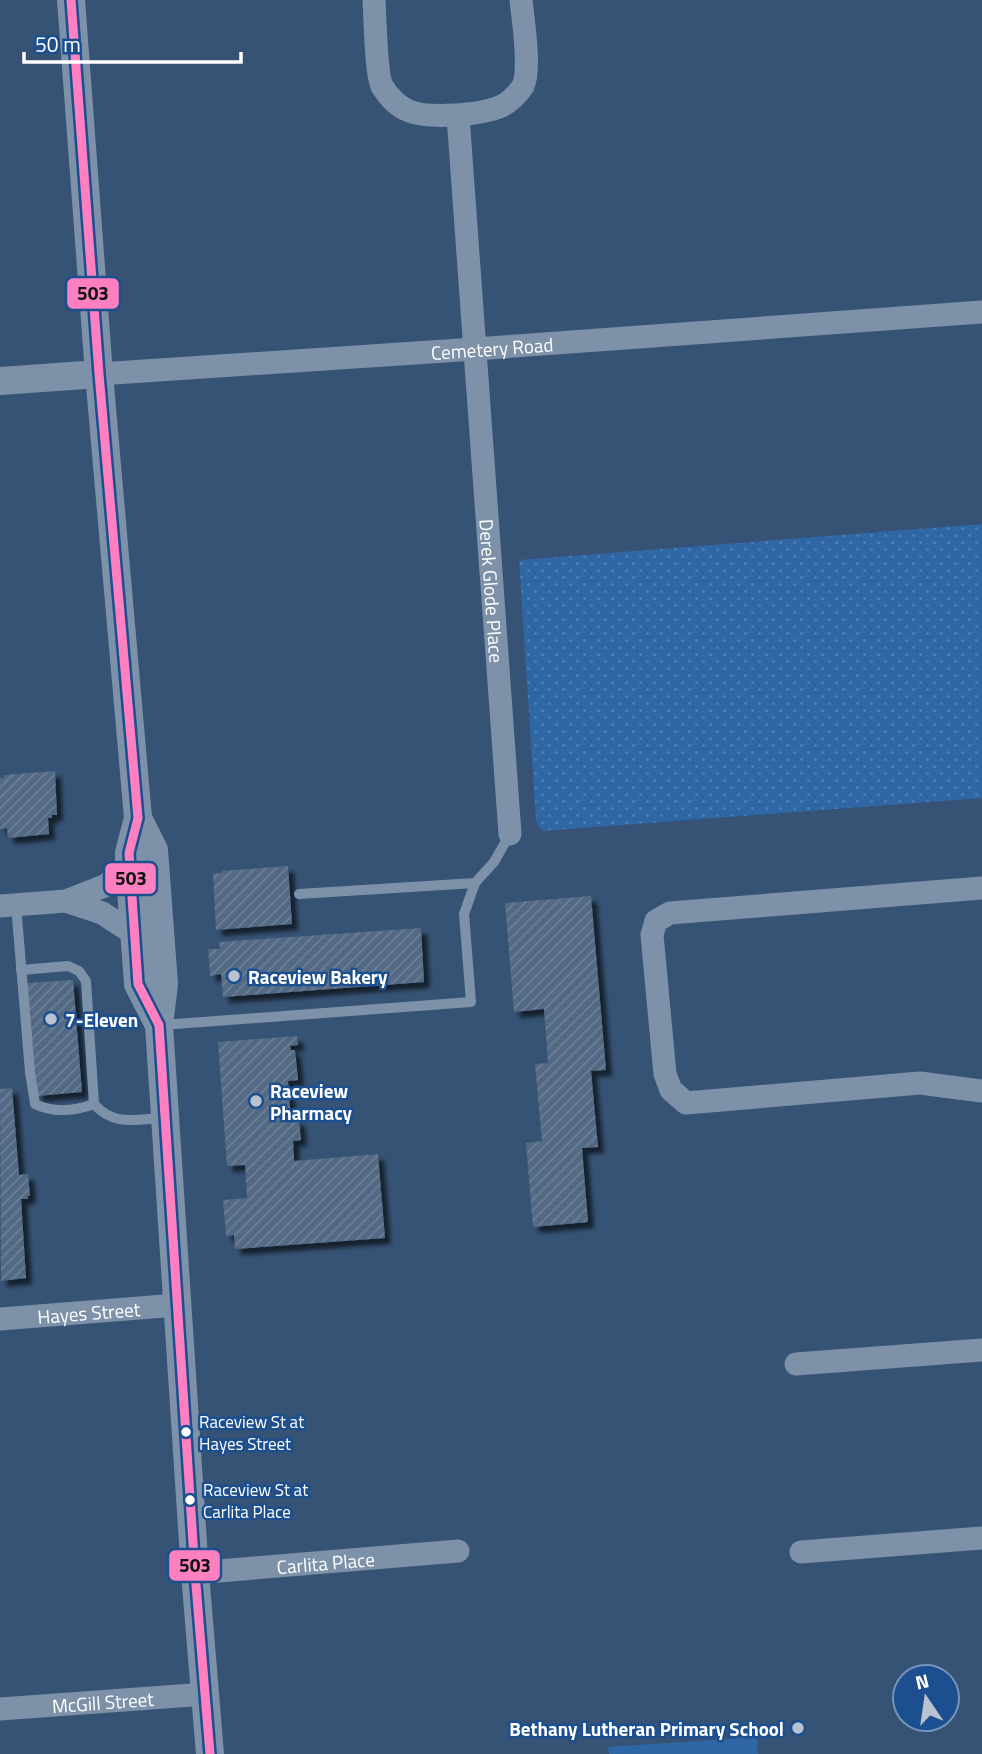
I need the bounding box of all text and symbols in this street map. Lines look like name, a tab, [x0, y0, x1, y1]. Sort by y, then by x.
scale bar	[24, 21, 242, 65]
text: 50 m	[35, 28, 81, 60]
line badge: 503	[66, 277, 120, 310]
text: 503	[77, 278, 109, 307]
street label: Cemetery Road	[430, 329, 554, 366]
street label: Derek Glode Place	[473, 518, 512, 664]
line badge: 503	[104, 862, 157, 895]
text: 503	[115, 863, 147, 892]
place label: Raceview Bakery	[248, 962, 388, 991]
marker: Raceview Bakery	[226, 968, 242, 984]
place label: 7-Eleven	[65, 1005, 138, 1034]
marker: 7-Eleven	[43, 1011, 59, 1027]
place label: Raceview Pharmacy	[270, 1076, 353, 1127]
marker: Raceview Pharmacy	[248, 1093, 264, 1109]
street label: Hayes Street	[36, 1293, 142, 1330]
place label: Raceview St at Hayes Street	[199, 1409, 304, 1457]
marker: Raceview St at Hayes Street	[179, 1425, 193, 1439]
place label: Raceview St at Carlita Place	[203, 1477, 308, 1525]
marker: Raceview St at Carlita Place	[183, 1493, 197, 1507]
street label: Carlita Place	[275, 1544, 376, 1581]
line badge: 503	[168, 1549, 221, 1582]
text: 503	[179, 1550, 211, 1579]
north arrow	[891, 1663, 961, 1733]
text: N	[912, 1665, 932, 1697]
street label: McGill Street	[51, 1683, 155, 1720]
place label: Bethany Lutheran Primary School	[509, 1714, 784, 1743]
marker: Bethany Lutheran Primary School	[790, 1720, 806, 1736]

